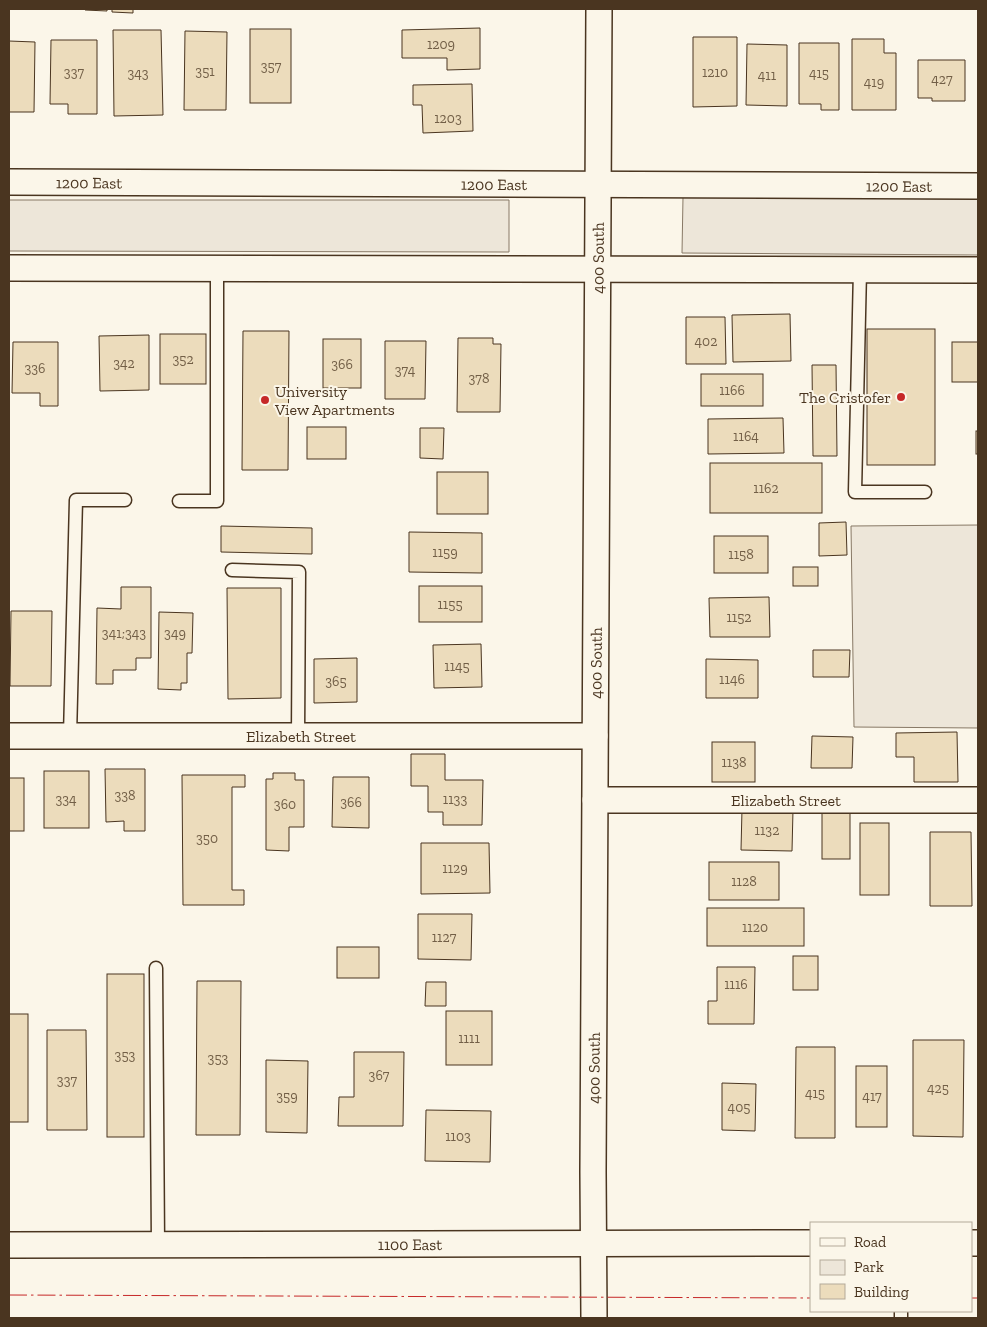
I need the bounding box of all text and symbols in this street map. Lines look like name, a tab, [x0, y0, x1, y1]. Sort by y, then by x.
house number: 1209	[427, 36, 455, 53]
house number: 357	[261, 58, 282, 75]
house number: 351	[195, 63, 215, 80]
house number: 337	[64, 64, 85, 81]
house number: 1210	[702, 64, 728, 81]
house number: 343	[127, 65, 149, 82]
house number: 415	[809, 65, 829, 82]
house number: 411	[758, 67, 777, 84]
house number: 427	[931, 71, 953, 88]
house number: 419	[864, 74, 884, 91]
house number: 1203	[434, 110, 462, 127]
street label: 1200 East	[56, 173, 122, 192]
street label: 1200 East	[461, 175, 527, 194]
street label: 1200 East	[866, 177, 932, 196]
street label: 400 South	[589, 222, 608, 294]
house number: 402	[695, 333, 717, 350]
house number: 352	[172, 351, 194, 368]
house number: 342	[113, 355, 135, 372]
house number: 366	[331, 356, 353, 373]
house number: 336	[24, 360, 46, 377]
house number: 374	[395, 362, 416, 379]
house number: 378	[469, 370, 489, 387]
place label: University View Apartments	[274, 382, 395, 419]
house number: 1166	[719, 382, 745, 399]
place label: The Cristofer	[799, 388, 891, 407]
marker: The Cristofer	[895, 391, 907, 403]
marker: University View Apartments	[259, 394, 271, 406]
house number: 1164	[733, 428, 759, 445]
house number: 1162	[753, 480, 779, 497]
house number: 1159	[432, 544, 458, 561]
house number: 1158	[728, 546, 754, 563]
house number: 1155	[437, 596, 463, 613]
house number: 1152	[726, 609, 752, 626]
house number: 341;343	[102, 625, 146, 642]
house number: 349	[164, 625, 186, 642]
street label: 400 South	[586, 627, 606, 699]
house number: 1145	[444, 658, 470, 675]
house number: 1146	[719, 671, 745, 688]
house number: 365	[325, 673, 347, 690]
street label: Elizabeth Street	[246, 727, 356, 746]
house number: 1138	[721, 754, 747, 771]
house number: 338	[114, 787, 136, 804]
house number: 334	[55, 791, 77, 808]
house number: 1133	[443, 791, 467, 808]
street label: Elizabeth Street	[731, 791, 841, 810]
house number: 366	[340, 794, 362, 811]
house number: 360	[274, 796, 296, 813]
house number: 1132	[755, 822, 779, 839]
house number: 350	[196, 830, 218, 847]
house number: 1129	[442, 860, 468, 877]
house number: 1128	[731, 873, 757, 890]
house number: 1120	[742, 919, 768, 936]
house number: 1127	[432, 929, 457, 946]
house number: 1116	[724, 976, 748, 993]
house number: 1111	[458, 1030, 480, 1047]
street label: 400 South	[584, 1032, 604, 1104]
house number: 353	[115, 1047, 136, 1064]
house number: 353	[208, 1050, 229, 1067]
house number: 367	[369, 1067, 390, 1084]
house number: 337	[57, 1072, 78, 1089]
house number: 425	[927, 1080, 949, 1097]
house number: 415	[805, 1085, 825, 1102]
house number: 359	[276, 1088, 298, 1105]
house number: 417	[862, 1088, 882, 1105]
house number: 405	[728, 1099, 750, 1116]
house number: 1103	[445, 1128, 471, 1145]
legend	[810, 1222, 972, 1312]
text: Road	[854, 1233, 887, 1251]
street label: 1100 East	[378, 1235, 442, 1254]
text: Park	[854, 1258, 884, 1276]
text: Building	[854, 1283, 909, 1301]

